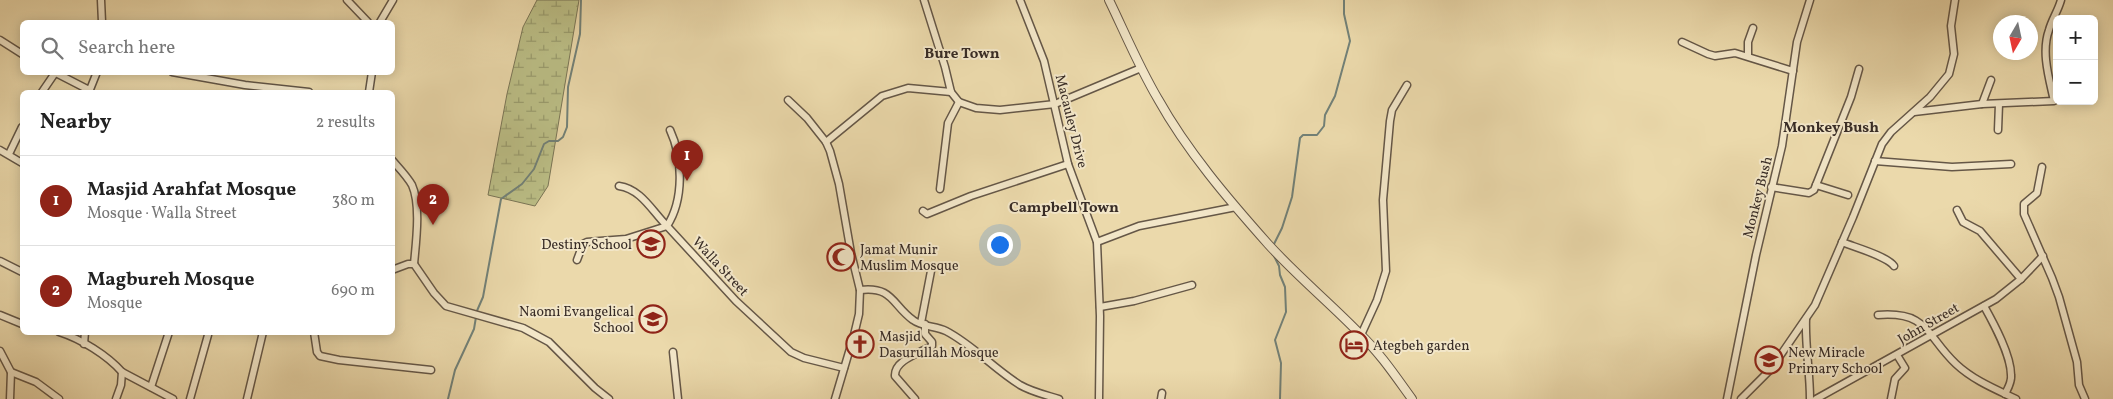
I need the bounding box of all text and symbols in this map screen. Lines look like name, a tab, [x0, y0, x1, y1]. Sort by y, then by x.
north arrow	[1993, 15, 2038, 60]
map controls	[2053, 15, 2098, 105]
button: +	[2053, 15, 2098, 60]
search box	[20, 20, 395, 75]
icon: search	[38, 34, 66, 62]
text: Search here	[78, 35, 175, 61]
district label: Bure Town	[924, 44, 1000, 65]
button: −	[2053, 60, 2098, 105]
street label: Macauley Drive	[1050, 73, 1091, 171]
text: Nearby	[40, 108, 111, 137]
text: 2 results	[316, 112, 375, 134]
district label: Monkey Bush	[1783, 118, 1879, 139]
pin: 1	[671, 140, 703, 181]
street label: Monkey Bush	[1739, 155, 1778, 240]
text: Masjid Arahfat Mosque	[87, 177, 296, 203]
pin: 2	[417, 184, 449, 225]
text: 1	[53, 190, 59, 212]
text: 380 m	[332, 190, 375, 212]
district label: Campbell Town	[1009, 198, 1119, 219]
text: Mosque · Walla Street	[87, 203, 237, 225]
school or university icon: Destiny School	[636, 229, 666, 259]
your location	[987, 232, 1013, 258]
street label: Walla Street	[687, 233, 752, 301]
place label: Destiny School	[541, 236, 632, 255]
place label: Jamat Munir Muslim Mosque	[860, 241, 959, 276]
mosque icon: Jamat Munir Muslim Mosque	[826, 242, 856, 272]
text: Magbureh Mosque	[87, 267, 254, 293]
text: 2	[52, 280, 60, 302]
text: 690 m	[331, 280, 375, 302]
text: Mosque	[87, 293, 142, 315]
street label: John Street	[1895, 299, 1963, 350]
place label: Naomi Evangelical School	[519, 303, 634, 338]
school or university icon: Naomi Evangelical School	[638, 304, 668, 334]
place label: Masjid Dasurullah Mosque	[879, 328, 999, 363]
church icon: Masjid Dasurullah Mosque	[845, 329, 875, 359]
hotel icon: Ategbeh garden	[1339, 330, 1369, 360]
place label: Ategbeh garden	[1373, 337, 1470, 356]
place label: New Miracle Primary School	[1788, 344, 1882, 379]
school or university icon: New Miracle Primary School	[1754, 345, 1784, 375]

